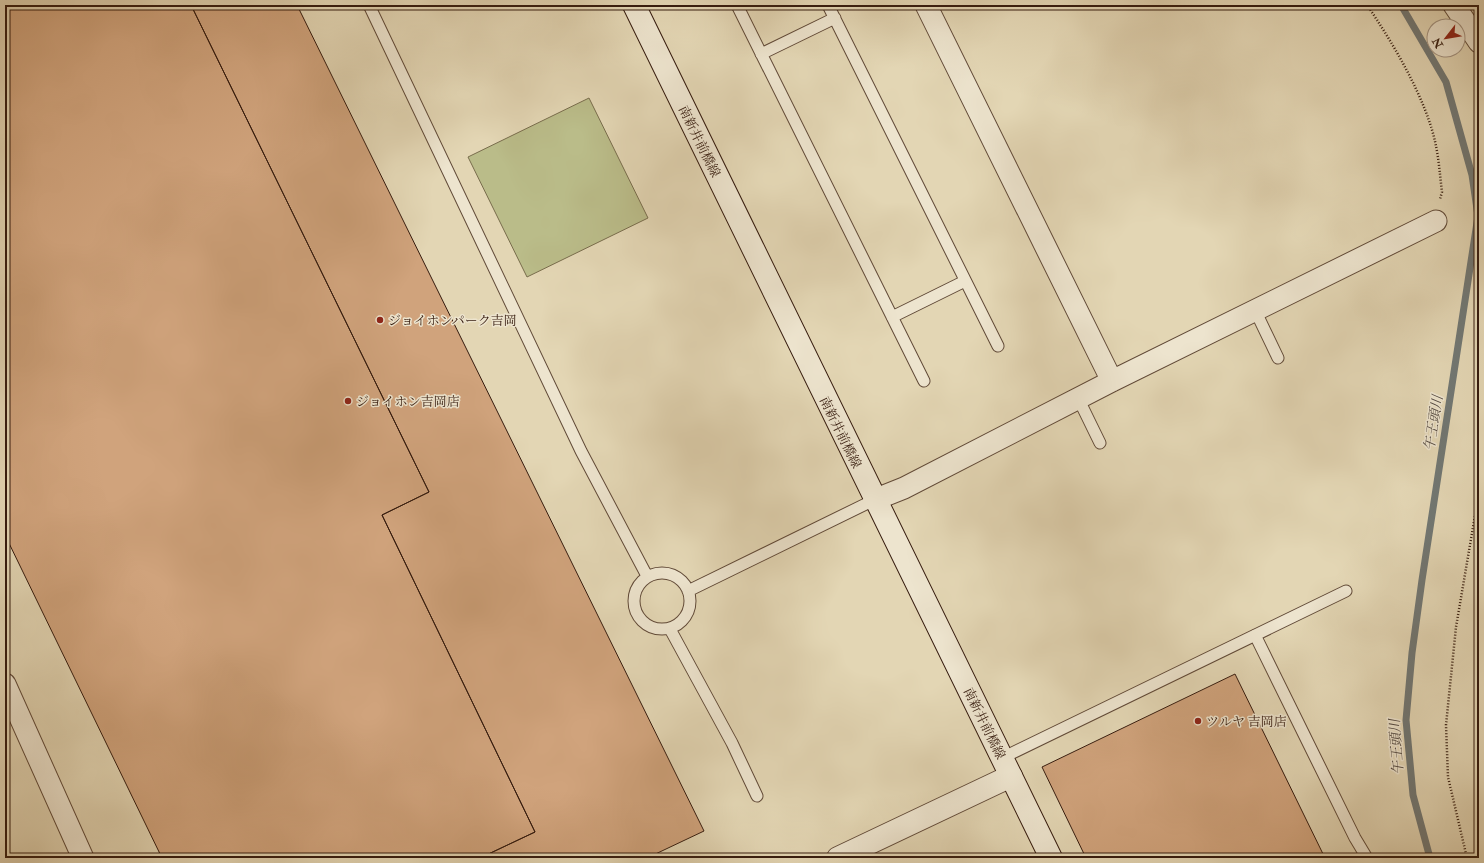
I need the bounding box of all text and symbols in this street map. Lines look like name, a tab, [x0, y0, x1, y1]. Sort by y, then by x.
north arrow	[1426, 18, 1466, 58]
text: N	[1429, 34, 1446, 51]
street label: 南新井前橋線	[675, 103, 723, 180]
place label: ジョイホンパーク吉岡	[388, 313, 517, 329]
marker: ジョイホンパーク吉岡	[375, 315, 385, 325]
water label: 午王頭川	[1421, 392, 1447, 452]
place label: ジョイホン吉岡店	[356, 394, 460, 410]
street label: 南新井前橋線	[816, 394, 864, 471]
marker: ジョイホン吉岡店	[343, 396, 353, 406]
street label: 南新井前橋線	[960, 685, 1008, 762]
place label: ツルヤ 吉岡店	[1206, 714, 1287, 730]
marker: ツルヤ 吉岡店	[1193, 716, 1203, 726]
water label: 午王頭川	[1386, 716, 1407, 775]

